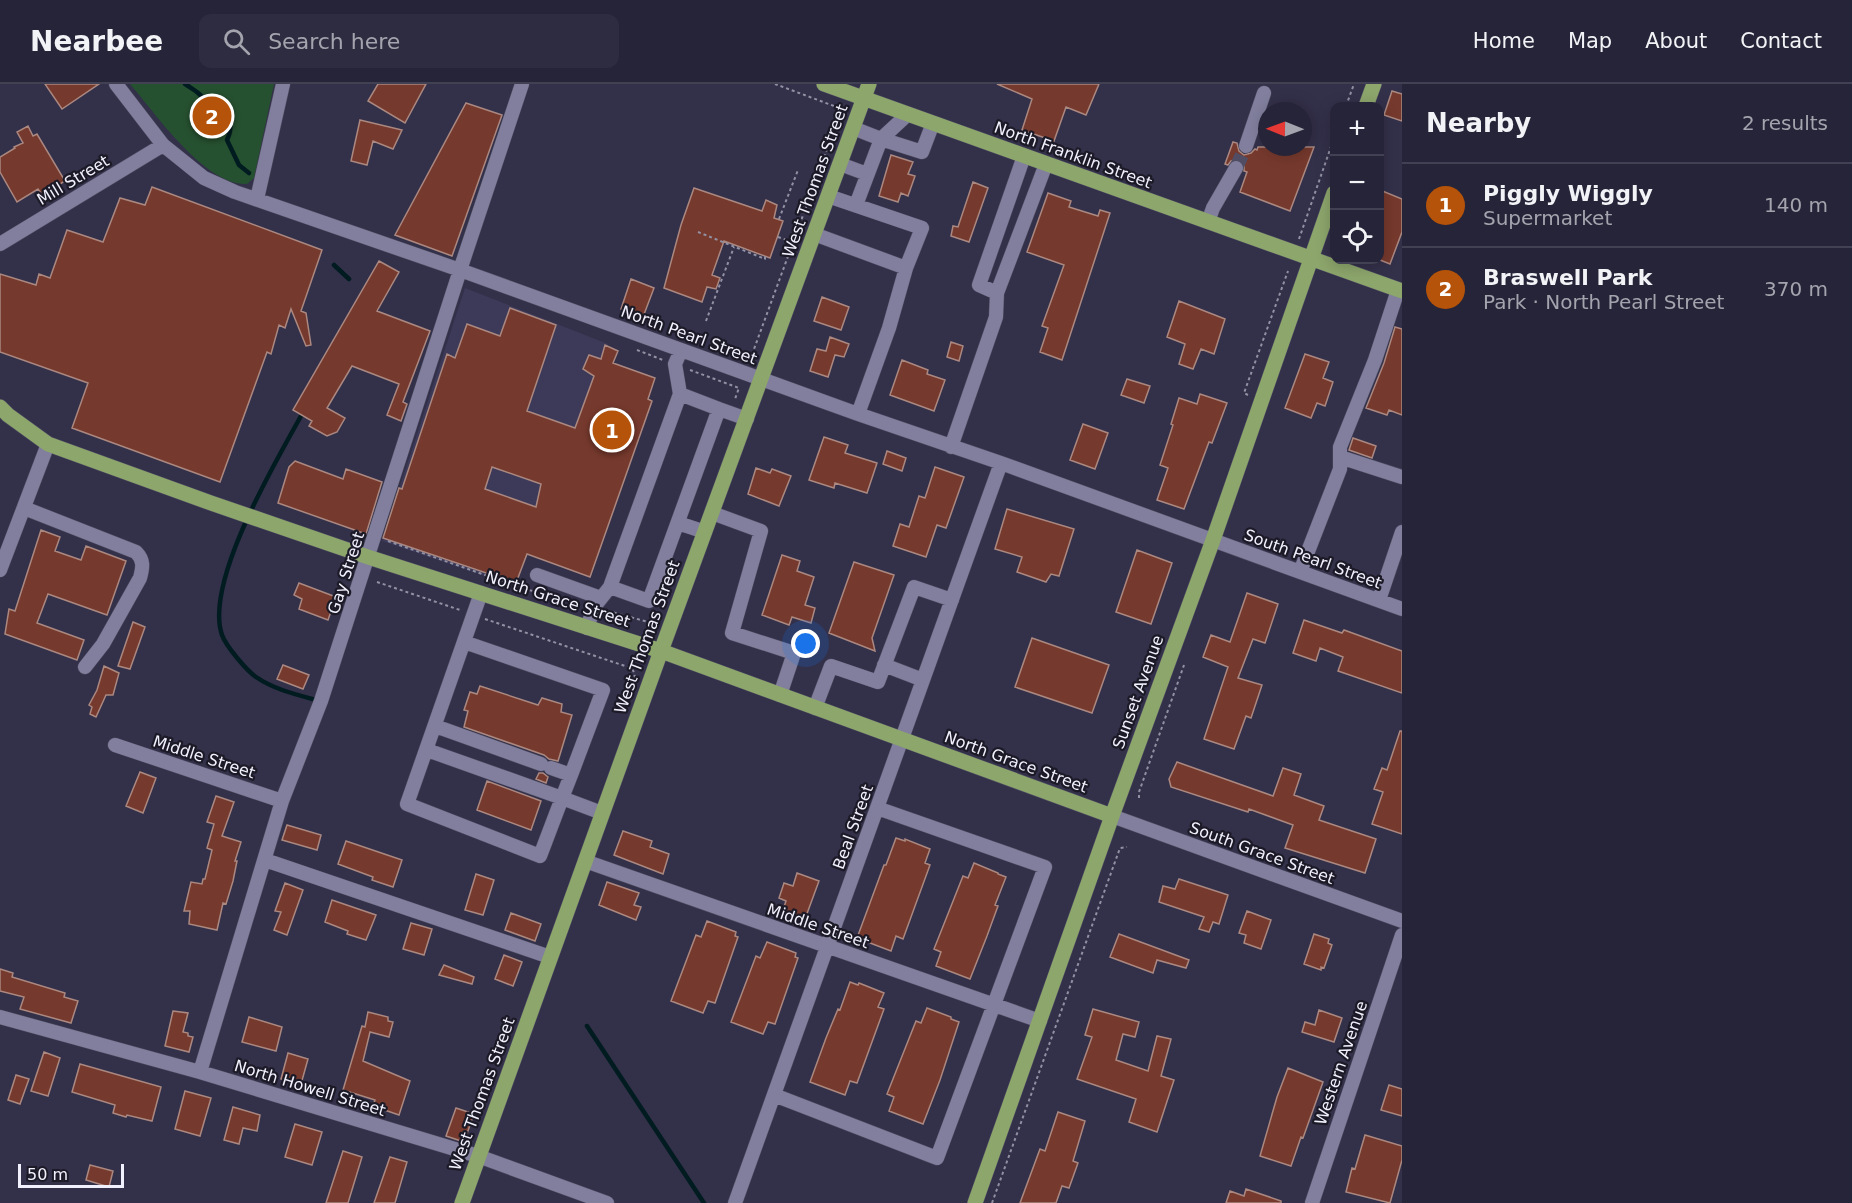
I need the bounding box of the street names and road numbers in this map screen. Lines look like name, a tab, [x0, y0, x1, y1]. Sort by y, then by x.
street label: West Thomas Street	[778, 102, 852, 260]
street label: North Franklin Street	[992, 118, 1154, 192]
street label: Mill Street	[33, 151, 113, 209]
street label: North Pearl Street	[618, 302, 760, 368]
street label: South Pearl Street	[1242, 525, 1384, 593]
street label: Gay Street	[324, 529, 368, 617]
street label: West Thomas Street	[610, 558, 684, 716]
street label: North Grace Street	[483, 567, 633, 631]
street label: Sunset Avenue	[1109, 633, 1167, 751]
street label: North Grace Street	[942, 727, 1090, 797]
street label: Middle Street	[150, 732, 258, 782]
street label: Beal Street	[829, 782, 877, 872]
street label: South Grace Street	[1187, 818, 1337, 888]
street label: Middle Street	[765, 900, 871, 952]
street label: Western Avenue	[1311, 998, 1371, 1128]
street label: West Thomas Street	[445, 1015, 519, 1173]
street label: North Howell Street	[232, 1056, 388, 1120]

